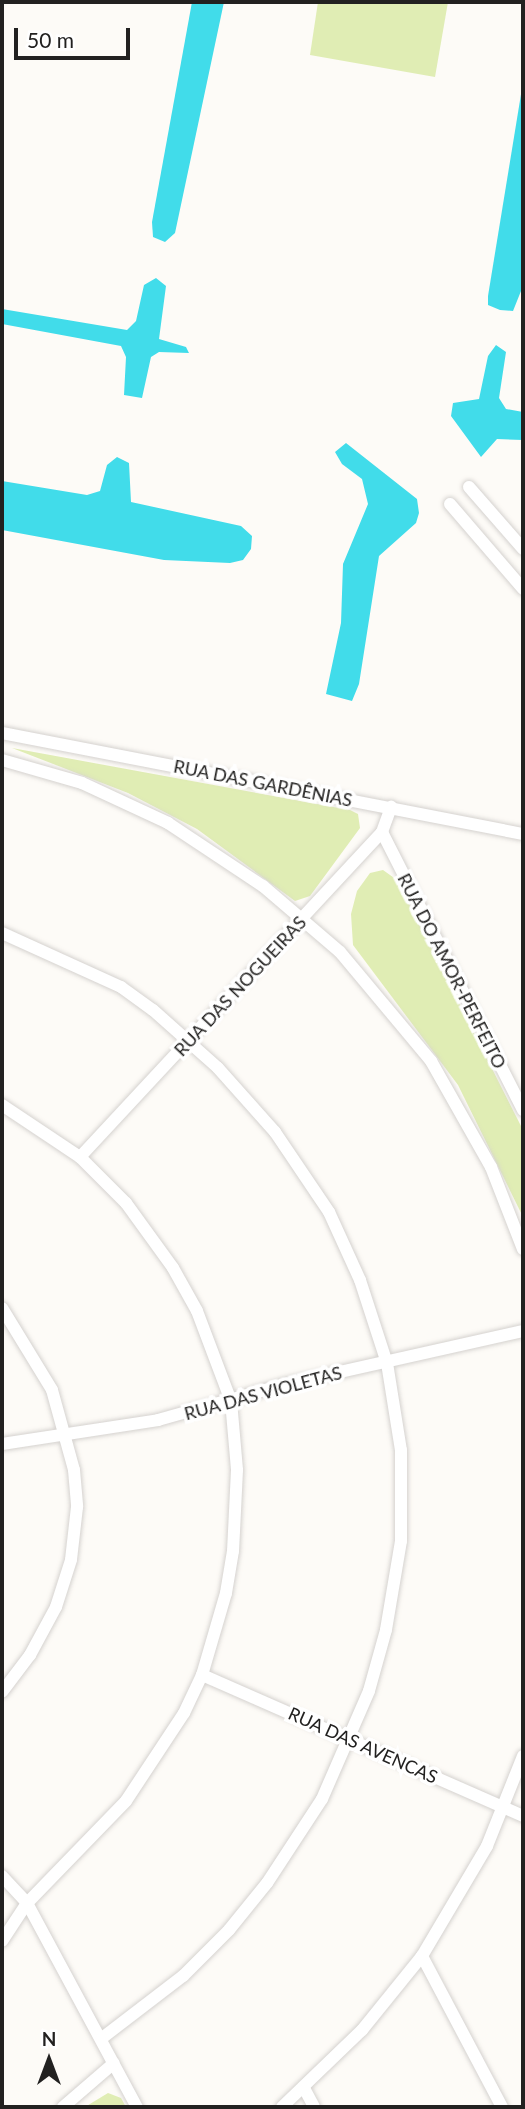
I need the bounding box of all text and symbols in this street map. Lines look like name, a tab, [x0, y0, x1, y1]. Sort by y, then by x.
scale bar	[18, 14, 133, 58]
text: 50 m	[27, 27, 74, 52]
street label: RUA DAS GARDÊNIAS	[172, 755, 354, 811]
street label: RUA DO AMOR-PERFEITO	[393, 869, 511, 1073]
street label: RUA DAS NOGUEIRAS	[169, 911, 311, 1061]
street label: RUA DAS VIOLETAS	[181, 1361, 345, 1425]
street label: RUA DAS AVENCAS	[284, 1702, 442, 1788]
north arrow	[14, 2025, 84, 2095]
text: N	[42, 2027, 56, 2050]

